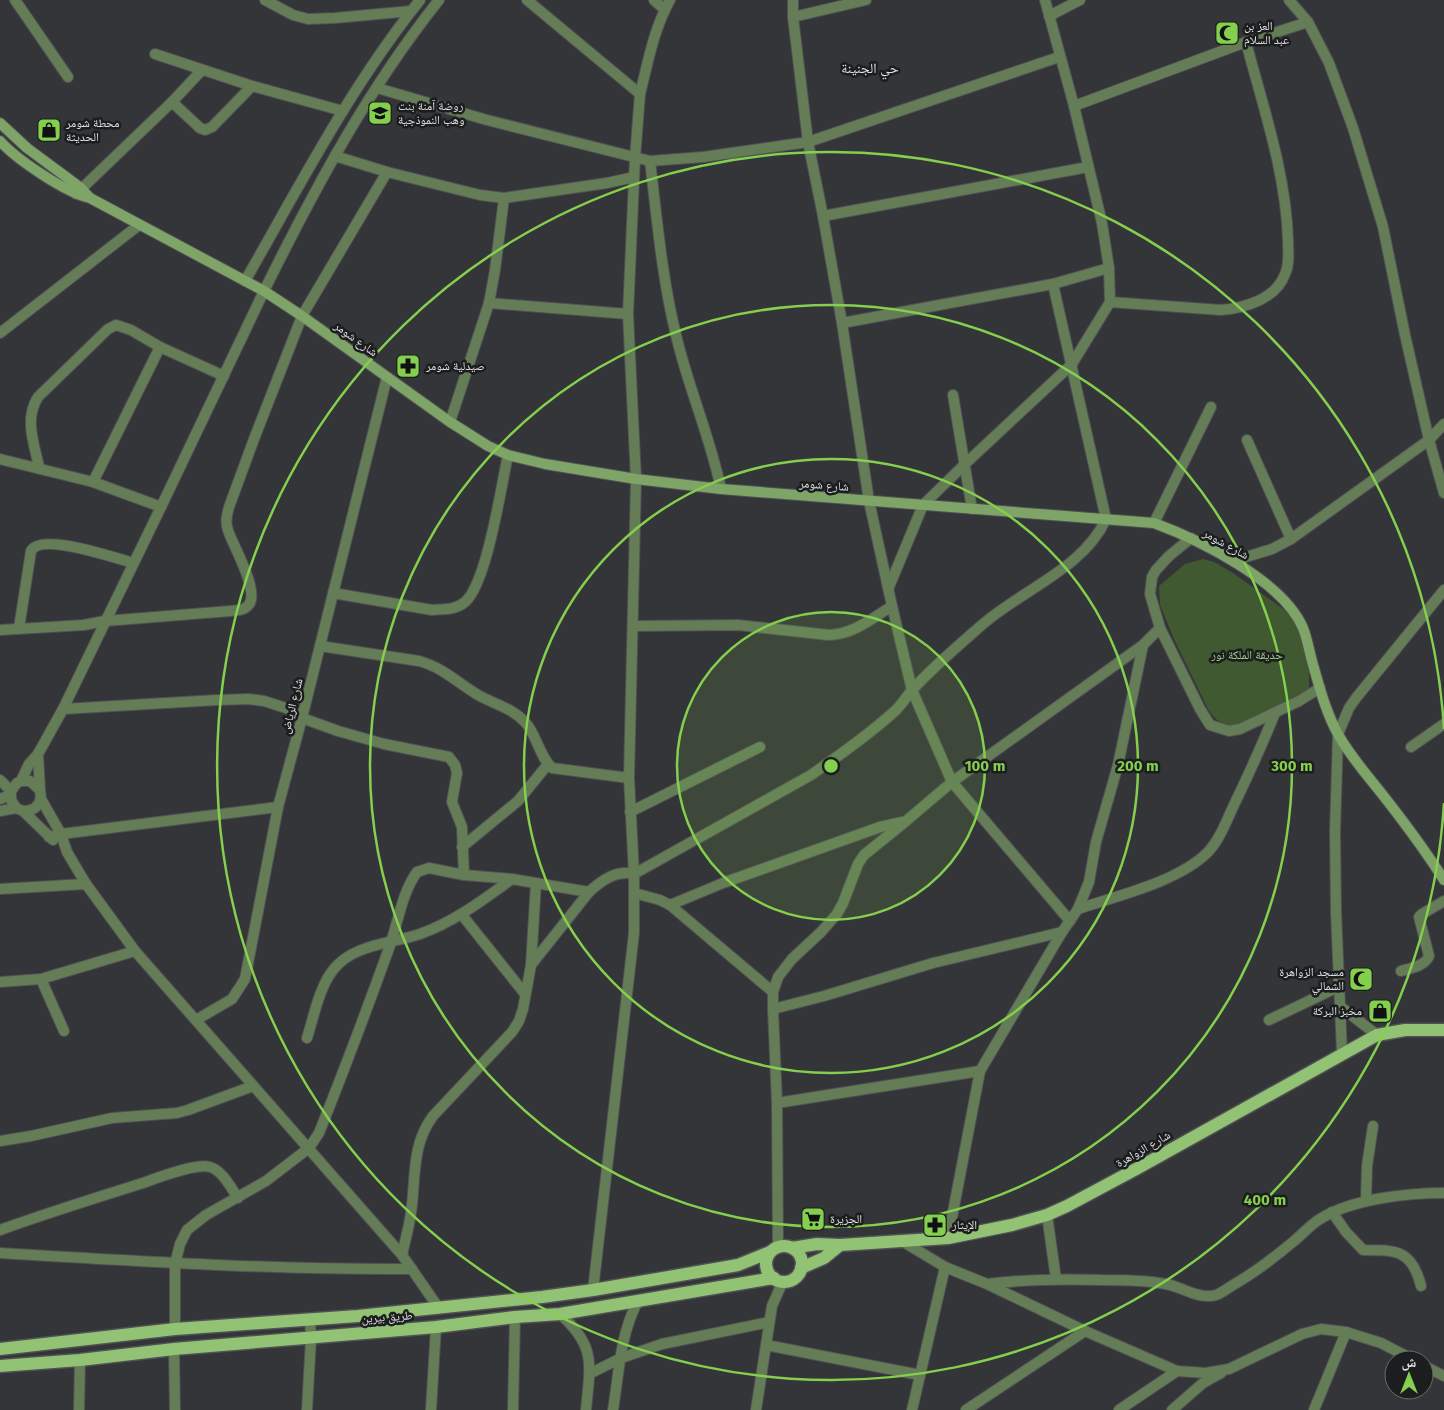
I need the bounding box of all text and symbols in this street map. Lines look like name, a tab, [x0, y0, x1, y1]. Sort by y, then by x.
place label: العز بن عبد السلام	[1244, 19, 1289, 48]
mosque icon: العز بن عبد السلام	[1214, 20, 1240, 46]
district label: حي الجنينة	[841, 60, 899, 80]
place label: روضة آمنة بنت وهب النموذجية	[398, 99, 465, 127]
school or university icon: روضة آمنة بنت وهب النموذجية	[367, 100, 393, 126]
place label: محطة شومر الحديثة	[65, 116, 119, 144]
shop icon: محطة شومر الحديثة	[36, 117, 62, 143]
street label: شارع شومر	[330, 318, 380, 360]
pharmacy icon: صيدلية شومر	[395, 353, 421, 379]
place label: صيدلية شومر	[425, 359, 485, 373]
street label: شارع شومر	[798, 476, 849, 495]
street label: شارع شومر	[1199, 525, 1251, 563]
park label: حديقة الملكة نور	[1210, 648, 1283, 662]
street label: شارع الرياض	[278, 677, 307, 735]
centre of rings	[822, 757, 840, 775]
text: 100 m	[965, 757, 1005, 775]
text: 200 m	[1117, 757, 1159, 775]
text: 300 m	[1270, 757, 1313, 775]
place label: مسجد الزواهرة الشمالي	[1279, 965, 1344, 996]
mosque icon: مسجد الزواهرة الشمالي	[1348, 966, 1374, 992]
shop icon: مخبز البركة	[1367, 998, 1393, 1024]
place label: مخبز البركة	[1313, 1004, 1362, 1018]
street label: شارع الزواهرة	[1113, 1128, 1173, 1171]
text: 400 m	[1244, 1191, 1286, 1209]
supermarket icon: الجزيرة	[800, 1206, 826, 1232]
place label: الجزيرة	[830, 1212, 862, 1226]
pharmacy icon: الإيثار	[922, 1212, 948, 1238]
place label: الإيثار	[951, 1218, 977, 1232]
street label: طريق بيرين	[361, 1308, 413, 1326]
north arrow	[1384, 1350, 1434, 1400]
text: ش	[1402, 1354, 1417, 1371]

